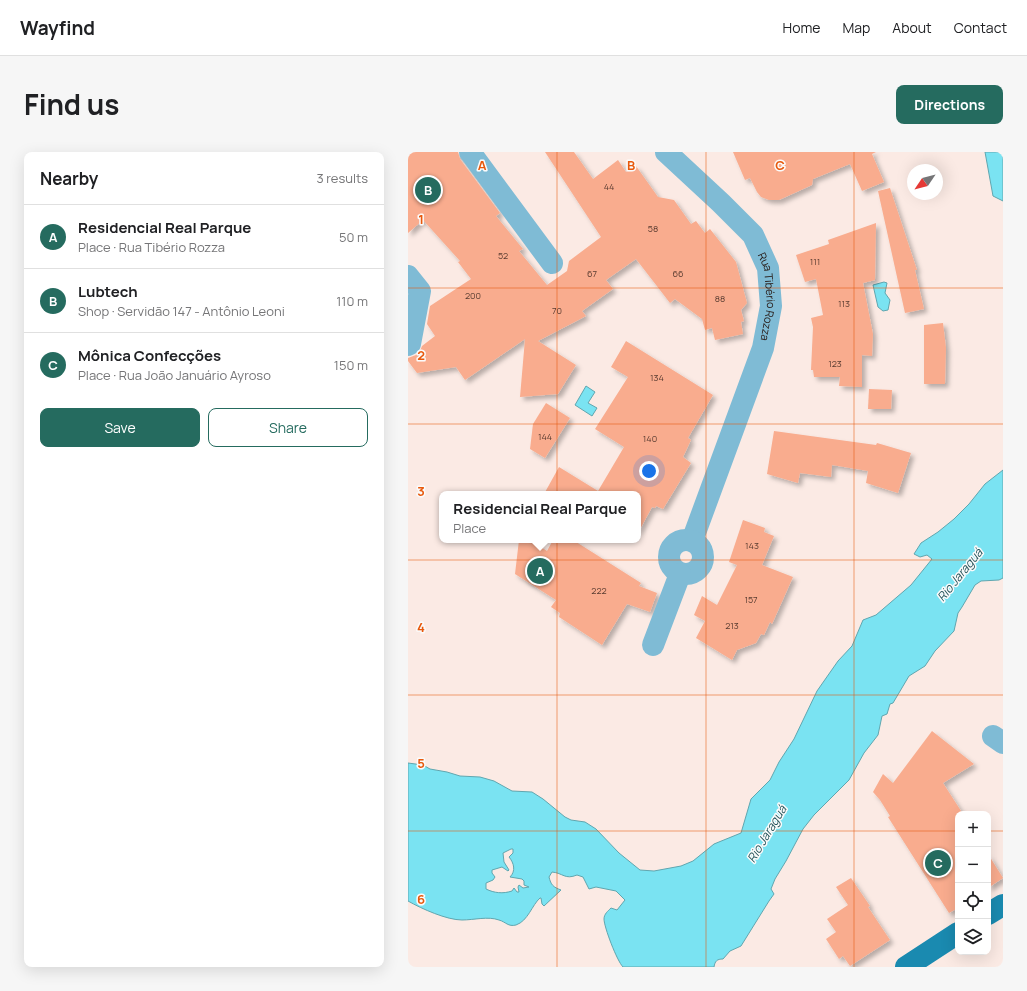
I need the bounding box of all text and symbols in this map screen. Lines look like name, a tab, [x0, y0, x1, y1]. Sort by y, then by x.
text: Wayfind	[20, 15, 95, 41]
text: Home	[783, 18, 820, 37]
text: Map	[842, 18, 870, 37]
text: About	[892, 18, 932, 37]
text: Contact	[954, 18, 1007, 37]
text: Find us	[24, 85, 119, 123]
button: Directions	[896, 85, 1003, 124]
text: A	[478, 156, 487, 174]
text: B	[627, 156, 635, 174]
text: C	[775, 156, 785, 174]
north arrow	[907, 164, 943, 200]
text: Nearby	[40, 167, 98, 190]
text: 3 results	[316, 169, 368, 187]
pin: B	[415, 175, 441, 205]
house number: 44	[604, 180, 614, 193]
text: 1	[418, 210, 424, 228]
text: Residencial Real Parque	[78, 217, 251, 238]
house number: 58	[648, 222, 658, 235]
text: A	[49, 228, 57, 246]
text: 50 m	[339, 228, 368, 246]
text: Place · Rua Tibério Rozza	[78, 238, 225, 256]
house number: 52	[498, 249, 508, 262]
street label: Rua Tibério Rozza	[755, 250, 779, 342]
house number: 111	[810, 255, 820, 268]
house number: 67	[587, 267, 598, 280]
house number: 66	[672, 267, 684, 280]
text: Lubtech	[78, 281, 138, 302]
house number: 200	[465, 289, 481, 302]
text: B	[49, 292, 57, 310]
text: 110 m	[336, 292, 368, 310]
house number: 88	[715, 292, 725, 305]
house number: 113	[838, 297, 850, 310]
text: Shop · Servidão 147 - Antônio Leoni	[78, 302, 285, 320]
house number: 70	[552, 304, 562, 317]
text: Mônica Confecções	[78, 345, 221, 366]
text: 2	[417, 346, 425, 364]
text: C	[48, 356, 58, 374]
text: 150 m	[334, 356, 368, 374]
house number: 123	[828, 357, 842, 370]
text: Place · Rua João Januário Ayroso	[78, 366, 271, 384]
house number: 134	[650, 371, 664, 384]
button: Save	[40, 408, 200, 447]
button: Share	[208, 408, 368, 447]
house number: 144	[538, 430, 552, 443]
house number: 140	[643, 432, 657, 445]
your location	[639, 461, 659, 481]
text: 3	[417, 482, 425, 500]
popup	[439, 491, 641, 543]
text: Residencial Real Parque	[453, 498, 627, 519]
text: Place	[453, 519, 486, 537]
house number: 143	[745, 539, 759, 552]
water label: Rio Jaraguá	[933, 544, 987, 605]
pin: A	[527, 556, 553, 586]
house number: 222	[591, 584, 607, 597]
house number: 157	[744, 593, 758, 606]
text: 4	[417, 618, 425, 636]
house number: 213	[725, 619, 739, 632]
text: 5	[417, 754, 425, 772]
water label: Rio Jaraguá	[743, 801, 791, 865]
map controls	[955, 811, 991, 955]
button: +	[955, 811, 991, 847]
button: −	[955, 847, 991, 883]
pin: C	[925, 848, 951, 878]
button: locate	[955, 883, 991, 919]
text: 6	[417, 890, 425, 908]
button: layers	[955, 919, 991, 955]

